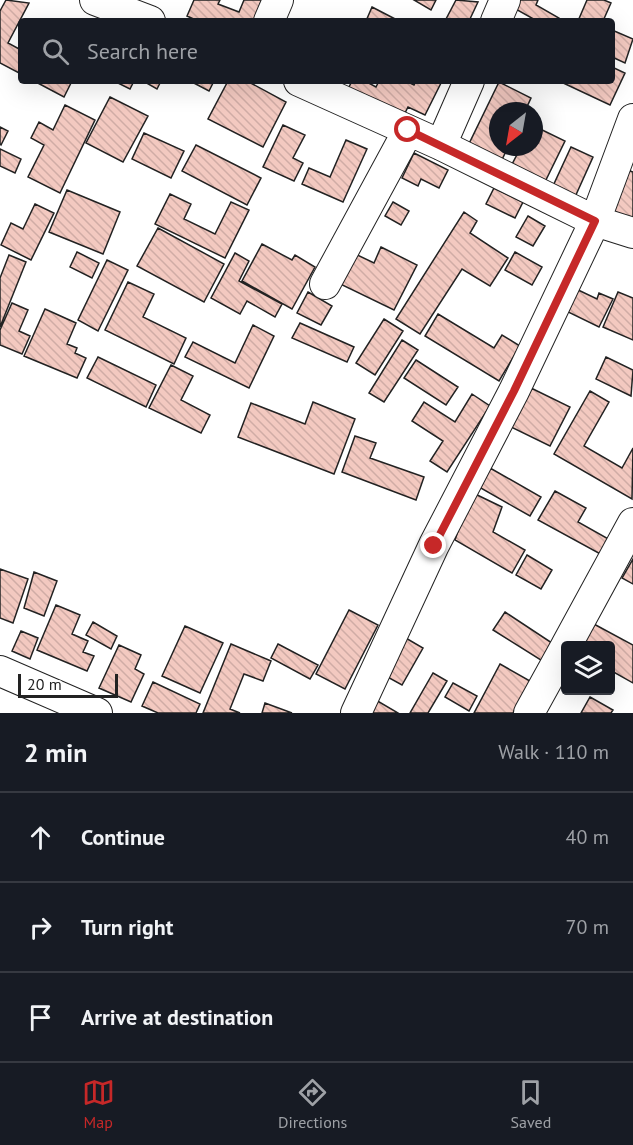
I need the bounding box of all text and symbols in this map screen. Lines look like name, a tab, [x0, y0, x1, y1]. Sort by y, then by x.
search box	[18, 18, 615, 84]
icon: search	[39, 35, 72, 68]
text: Search here	[87, 37, 198, 65]
north arrow	[489, 102, 543, 156]
route start	[394, 116, 420, 142]
route end	[420, 532, 446, 558]
map controls	[561, 641, 615, 695]
button: layers	[561, 641, 615, 695]
scale bar	[18, 671, 118, 698]
text: 20 m	[27, 674, 62, 694]
text: 2 min	[24, 736, 87, 769]
text: Walk · 110 m	[498, 739, 609, 765]
icon: ahead	[24, 821, 57, 854]
text: Continue	[81, 823, 165, 851]
text: 40 m	[566, 824, 609, 850]
icon: right	[24, 911, 57, 944]
text: Turn right	[81, 913, 173, 941]
text: 70 m	[566, 914, 609, 940]
icon: arrive	[24, 1001, 57, 1034]
text: Arrive at destination	[81, 1003, 273, 1031]
tab: Map	[82, 1076, 115, 1132]
tab: Directions	[278, 1076, 347, 1132]
tab: Saved	[511, 1076, 551, 1132]

